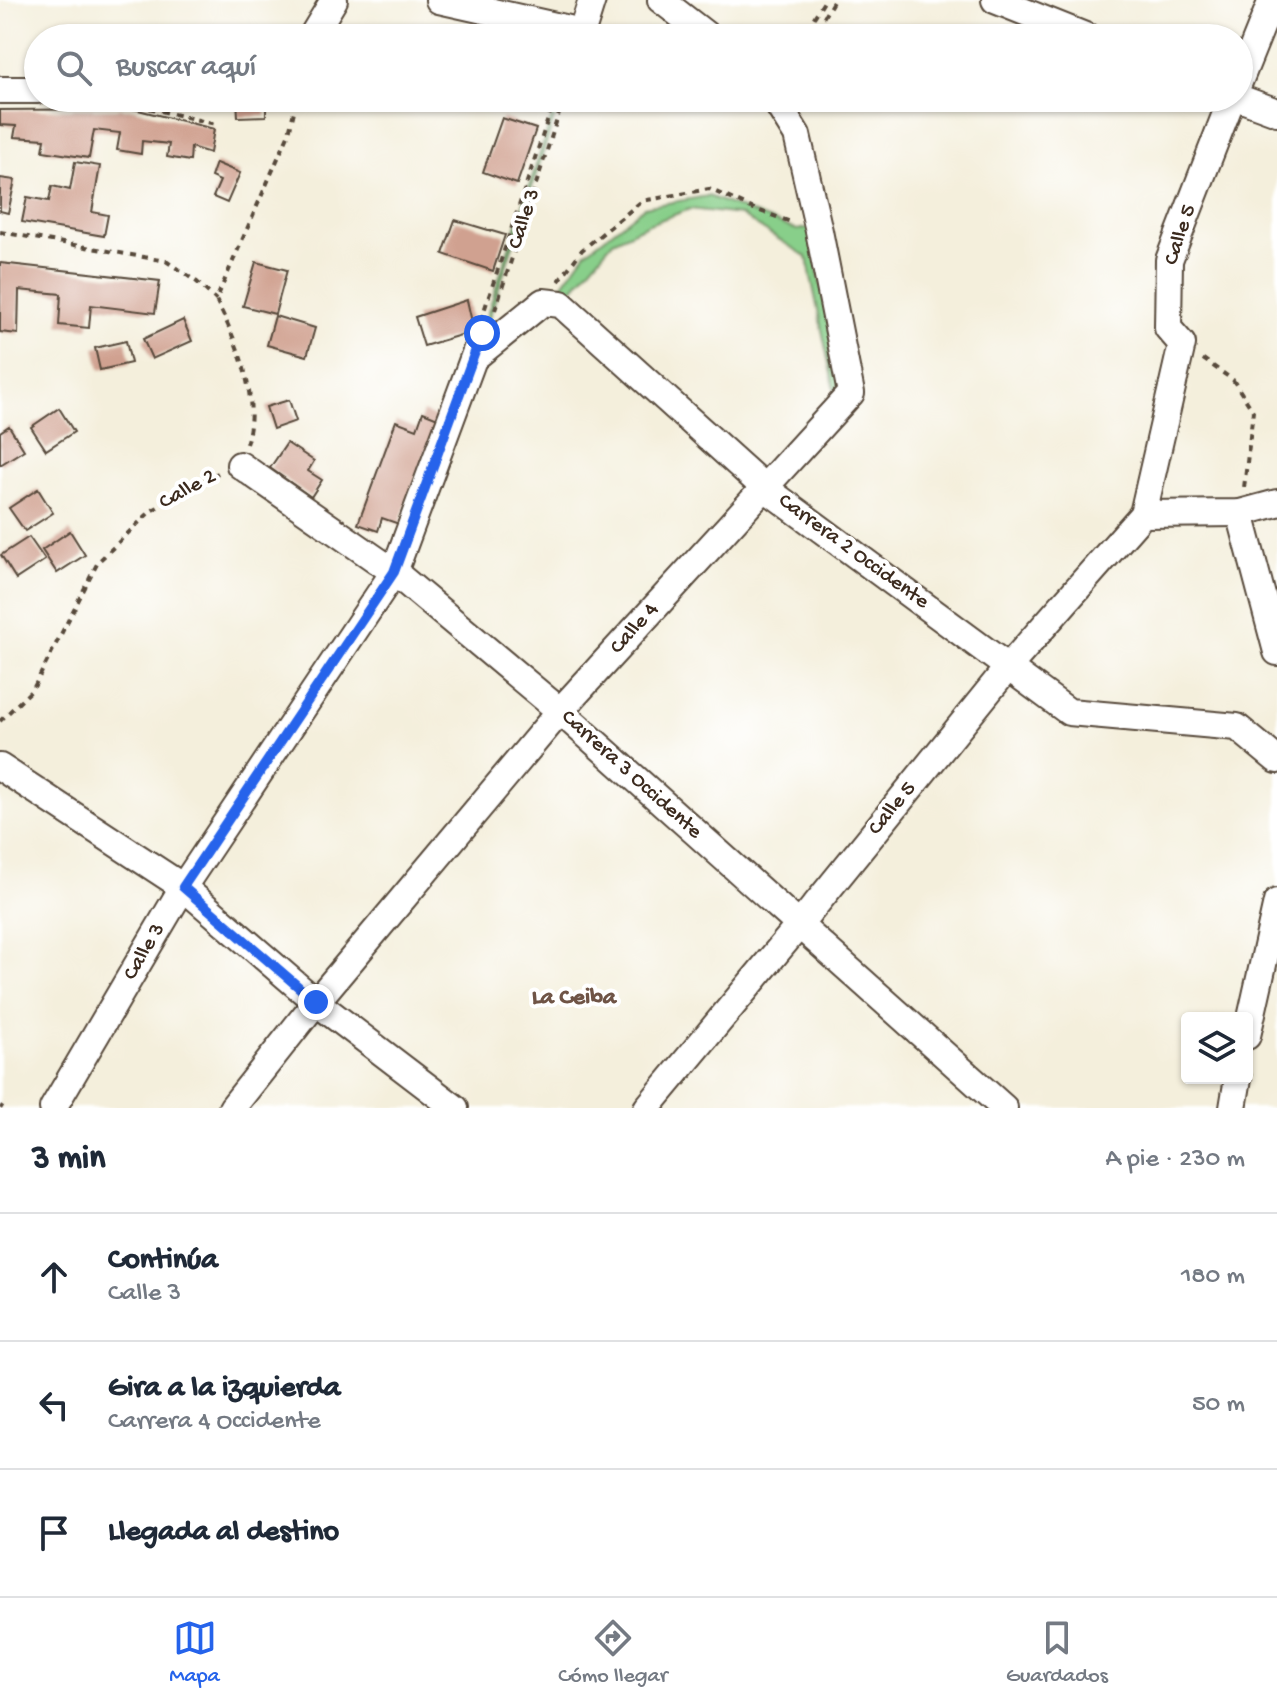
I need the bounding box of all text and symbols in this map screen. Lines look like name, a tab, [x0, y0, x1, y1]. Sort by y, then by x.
search box	[24, 24, 1253, 112]
icon: search	[52, 46, 96, 90]
text: Buscar aquí	[116, 51, 256, 86]
street label: Calle 3	[503, 186, 547, 252]
street label: Calle 5	[1159, 202, 1203, 268]
route start	[464, 315, 500, 351]
street label: Calle 2	[155, 464, 221, 516]
street label: Carrera 2 Occidente	[772, 488, 934, 616]
street label: Calle 4	[605, 597, 665, 660]
street label: Carrera 3 Occidente	[555, 705, 707, 846]
street label: Calle 5	[863, 777, 923, 841]
street label: Calle 3	[118, 919, 172, 985]
route end	[298, 984, 334, 1020]
district label: La Ceiba	[532, 984, 618, 1013]
map controls	[1181, 1012, 1253, 1084]
button: layers	[1181, 1012, 1253, 1084]
text: 3 min	[32, 1140, 105, 1180]
text: A pie · 230 m	[1106, 1145, 1245, 1176]
text: Continúa	[108, 1244, 218, 1279]
icon: ahead	[32, 1255, 76, 1299]
text: 180 m	[1181, 1262, 1245, 1293]
text: Calle 3	[108, 1279, 181, 1310]
text: Gira a la izquierda	[108, 1372, 341, 1407]
icon: left	[32, 1383, 76, 1427]
text: 50 m	[1192, 1390, 1245, 1421]
text: Carrera 4 Occidente	[108, 1407, 321, 1438]
icon: arrive	[32, 1511, 76, 1555]
text: Llegada al destino	[108, 1516, 339, 1551]
tab: Mapa	[169, 1616, 220, 1690]
tab: Cómo llegar	[558, 1616, 667, 1690]
tab: Guardados	[1006, 1616, 1108, 1690]

